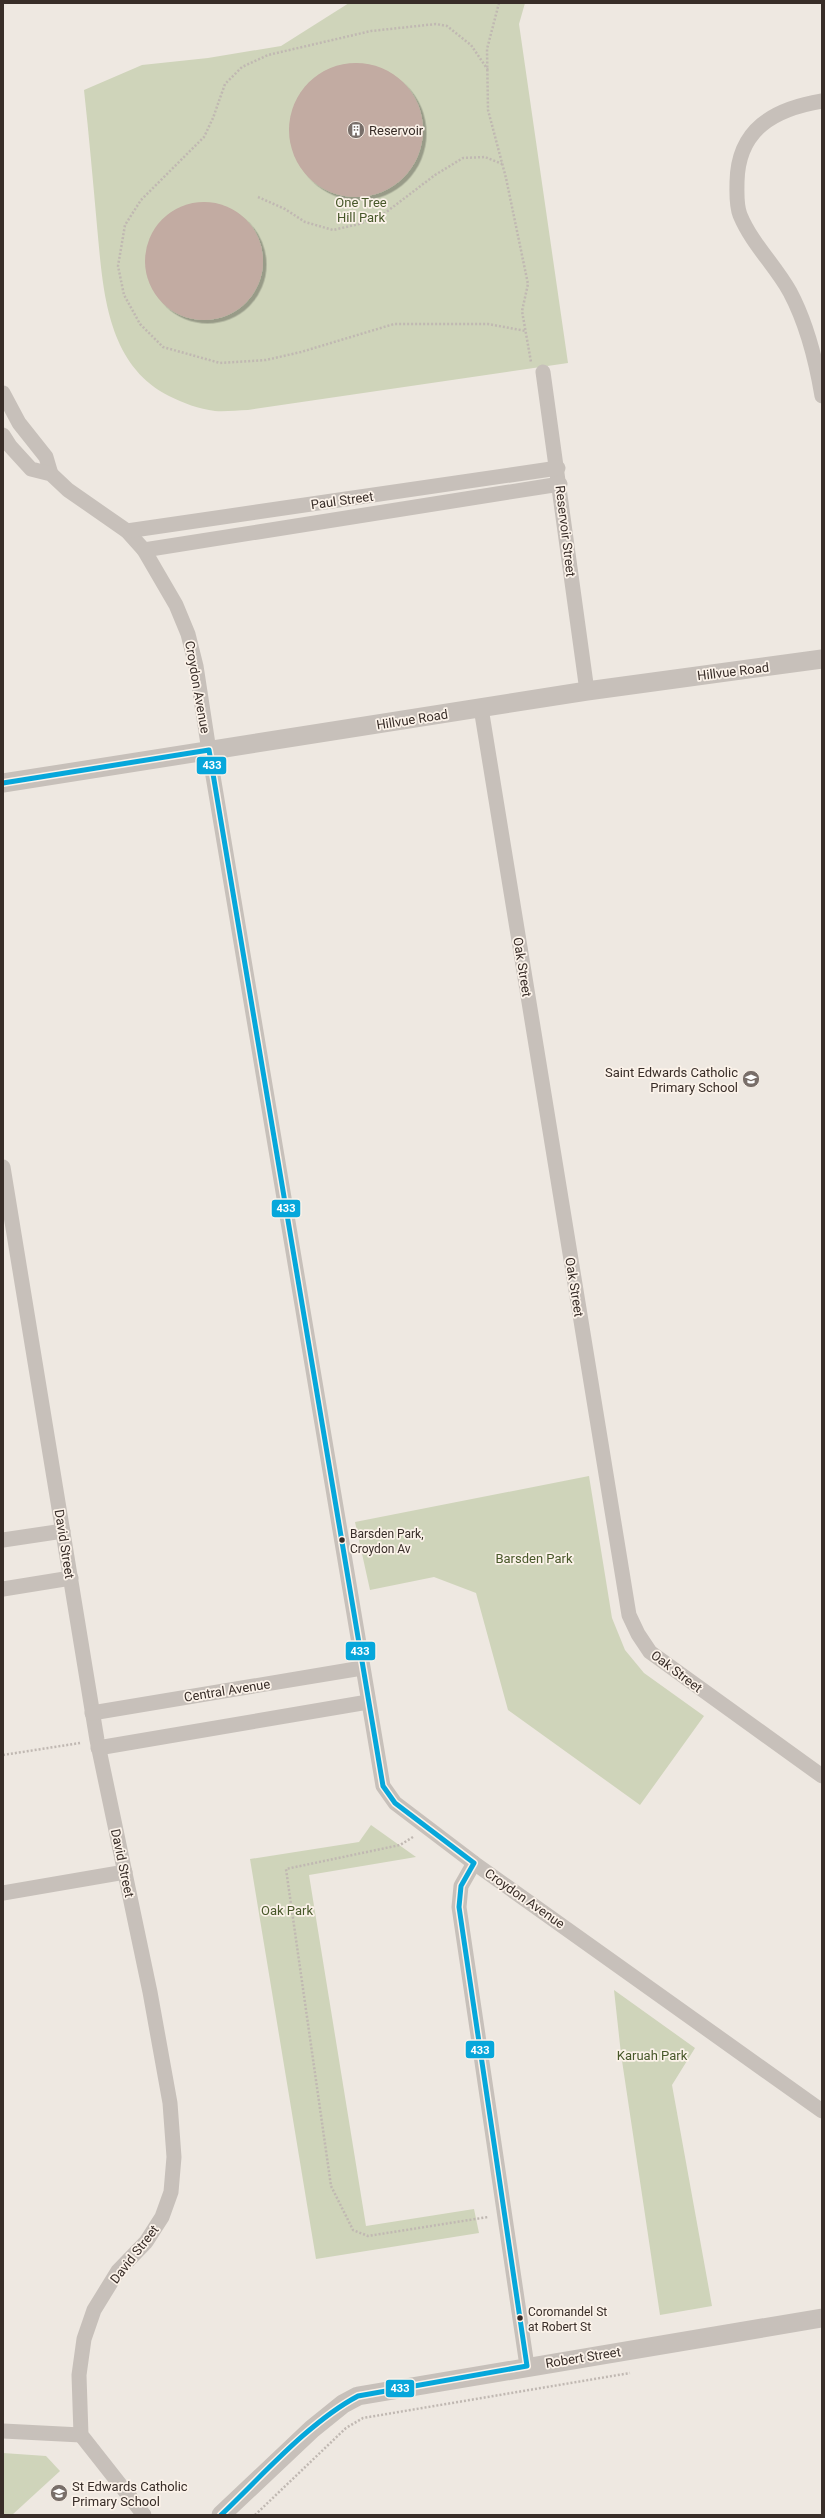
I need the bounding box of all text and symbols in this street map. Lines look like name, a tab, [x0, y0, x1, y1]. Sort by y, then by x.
building icon: Reservoir	[346, 120, 366, 140]
place label: Reservoir	[369, 123, 424, 138]
park label: One Tree Hill Park	[335, 195, 387, 225]
street label: Reservoir Street	[552, 485, 579, 578]
street label: Paul Street	[310, 489, 374, 512]
street label: Croydon Avenue	[182, 640, 213, 735]
street label: Hillvue Road	[696, 660, 770, 683]
street label: Hillvue Road	[375, 706, 449, 733]
line badge: 433	[196, 756, 227, 775]
text: 433	[203, 759, 221, 772]
street label: Oak Street	[510, 936, 535, 998]
place label: Saint Edwards Catholic Primary School	[605, 1065, 738, 1095]
school or university icon: Saint Edwards Catholic Primary School	[741, 1069, 761, 1089]
line badge: 433	[271, 1199, 301, 1218]
text: 433	[277, 1202, 295, 1215]
street label: Oak Street	[562, 1256, 587, 1318]
street label: David Street	[52, 1508, 77, 1580]
place label: Barsden Park, Croydon Av	[350, 1527, 424, 1556]
marker: Barsden Park, Croydon Av	[337, 1535, 347, 1545]
park label: Barsden Park	[495, 1551, 573, 1566]
line badge: 433	[345, 1641, 376, 1661]
text: 433	[351, 1645, 369, 1658]
street label: Oak Street	[648, 1647, 705, 1695]
street label: Central Avenue	[183, 1676, 271, 1705]
street label: David Street	[108, 1827, 137, 1899]
street label: Croydon Avenue	[482, 1865, 568, 1932]
park label: Oak Park	[261, 1903, 313, 1918]
line badge: 433	[465, 2040, 495, 2059]
text: 433	[471, 2044, 489, 2057]
park label: Karuah Park	[617, 2048, 688, 2063]
street label: David Street	[107, 2222, 162, 2286]
place label: Coromandel St at Robert St	[528, 2305, 607, 2334]
marker: Coromandel St at Robert St	[515, 2313, 525, 2323]
street label: Robert Street	[544, 2344, 622, 2371]
line badge: 433	[385, 2379, 415, 2398]
text: 433	[391, 2382, 409, 2395]
place label: St Edwards Catholic Primary School	[72, 2479, 188, 2509]
school or university icon: St Edwards Catholic Primary School	[49, 2483, 69, 2503]

